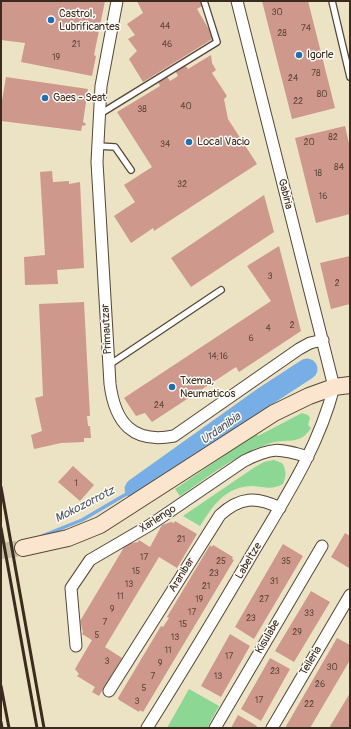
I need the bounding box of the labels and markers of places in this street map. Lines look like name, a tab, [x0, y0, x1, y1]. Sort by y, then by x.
place label: Castrol, Lubrificantes	[59, 7, 120, 33]
marker: Castrol, Lubrificantes	[46, 15, 56, 25]
place label: Igorle	[307, 48, 334, 62]
marker: Igorle	[294, 50, 304, 60]
place label: Gaes - Seat	[53, 91, 106, 105]
marker: Gaes - Seat	[40, 93, 50, 103]
place label: Local Vacio	[197, 135, 250, 149]
marker: Local Vacio	[184, 137, 194, 147]
place label: Txema, Neumaticos	[180, 374, 235, 400]
marker: Txema, Neumaticos	[167, 382, 177, 392]

